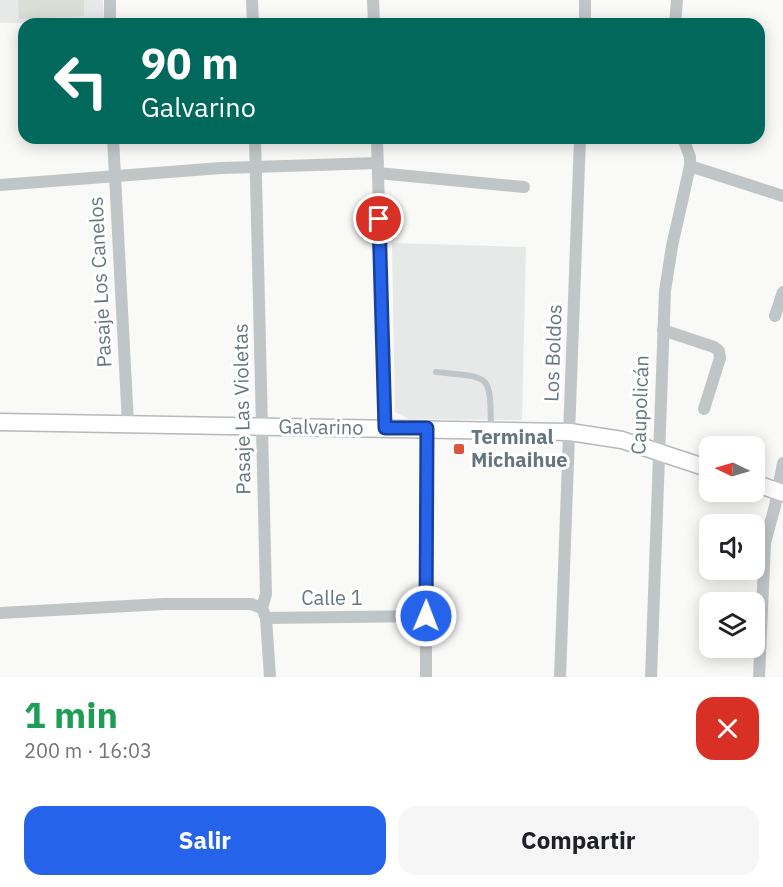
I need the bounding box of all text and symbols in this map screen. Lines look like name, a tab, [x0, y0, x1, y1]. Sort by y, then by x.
text: 90 m	[141, 36, 239, 91]
icon: left	[42, 42, 120, 120]
text: Galvarino	[141, 89, 256, 124]
pin	[353, 193, 404, 244]
street label: Pasaje Los Canelos	[82, 196, 117, 368]
icon: arrive	[362, 202, 395, 235]
street label: Los Boldos	[537, 304, 568, 402]
street label: Pasaje Las Violetas	[227, 323, 256, 495]
street label: Caupolicán	[624, 355, 655, 455]
street label: Galvarino	[278, 412, 364, 441]
place label: Terminal Michaihue	[471, 423, 568, 473]
north arrow	[699, 436, 765, 502]
map controls	[699, 436, 765, 658]
marker: Terminal Michaihue	[452, 442, 466, 456]
button: sound	[699, 514, 765, 580]
street label: Calle 1	[301, 584, 363, 611]
position arrow	[394, 584, 458, 648]
button: layers	[699, 592, 765, 658]
text: 1 min	[24, 691, 118, 738]
button: close	[696, 697, 759, 760]
text: 200 m · 16:03	[24, 737, 152, 764]
button: Salir	[24, 806, 386, 875]
button: Compartir	[398, 806, 759, 875]

